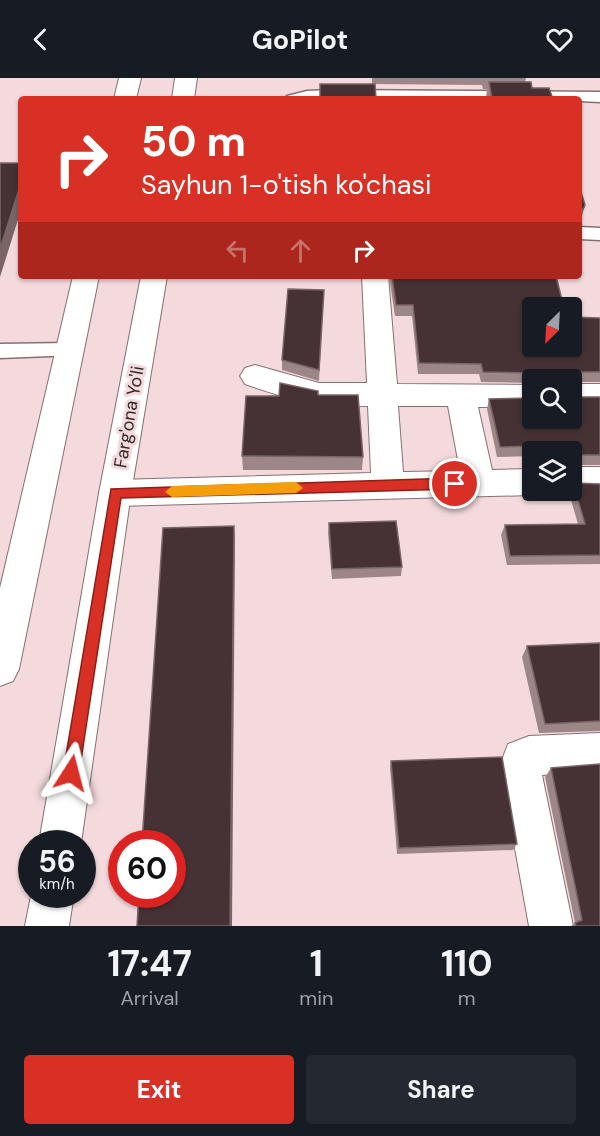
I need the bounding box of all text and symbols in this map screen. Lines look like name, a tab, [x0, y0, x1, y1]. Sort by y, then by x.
text: GoPilot	[252, 22, 348, 57]
icon: back	[24, 23, 57, 56]
icon: heart	[543, 23, 576, 56]
text: 50 m	[141, 114, 246, 169]
icon: right	[42, 120, 120, 198]
text: Sayhun 1-o'tish ko'chasi	[141, 167, 431, 202]
icon: left	[221, 234, 254, 267]
icon: ahead	[284, 234, 317, 267]
icon: right	[347, 234, 380, 267]
north arrow	[522, 297, 582, 357]
map controls	[522, 297, 582, 501]
street label: Farg'ona Yo'li	[108, 364, 150, 470]
button: search	[522, 369, 582, 429]
button: layers	[522, 441, 582, 501]
pin	[429, 458, 480, 509]
icon: arrive	[438, 467, 471, 500]
position arrow	[39, 741, 103, 805]
speed limit sign: 60	[108, 830, 186, 908]
text: 56	[38, 842, 76, 881]
text: km/h	[39, 874, 75, 894]
text: 17:47	[108, 940, 192, 987]
text: 1	[310, 940, 323, 987]
text: 110	[441, 940, 492, 987]
text: Arrival	[121, 985, 179, 1011]
text: min	[299, 985, 333, 1011]
text: m	[458, 985, 476, 1011]
button: Exit	[24, 1055, 294, 1124]
button: Share	[306, 1055, 576, 1124]

